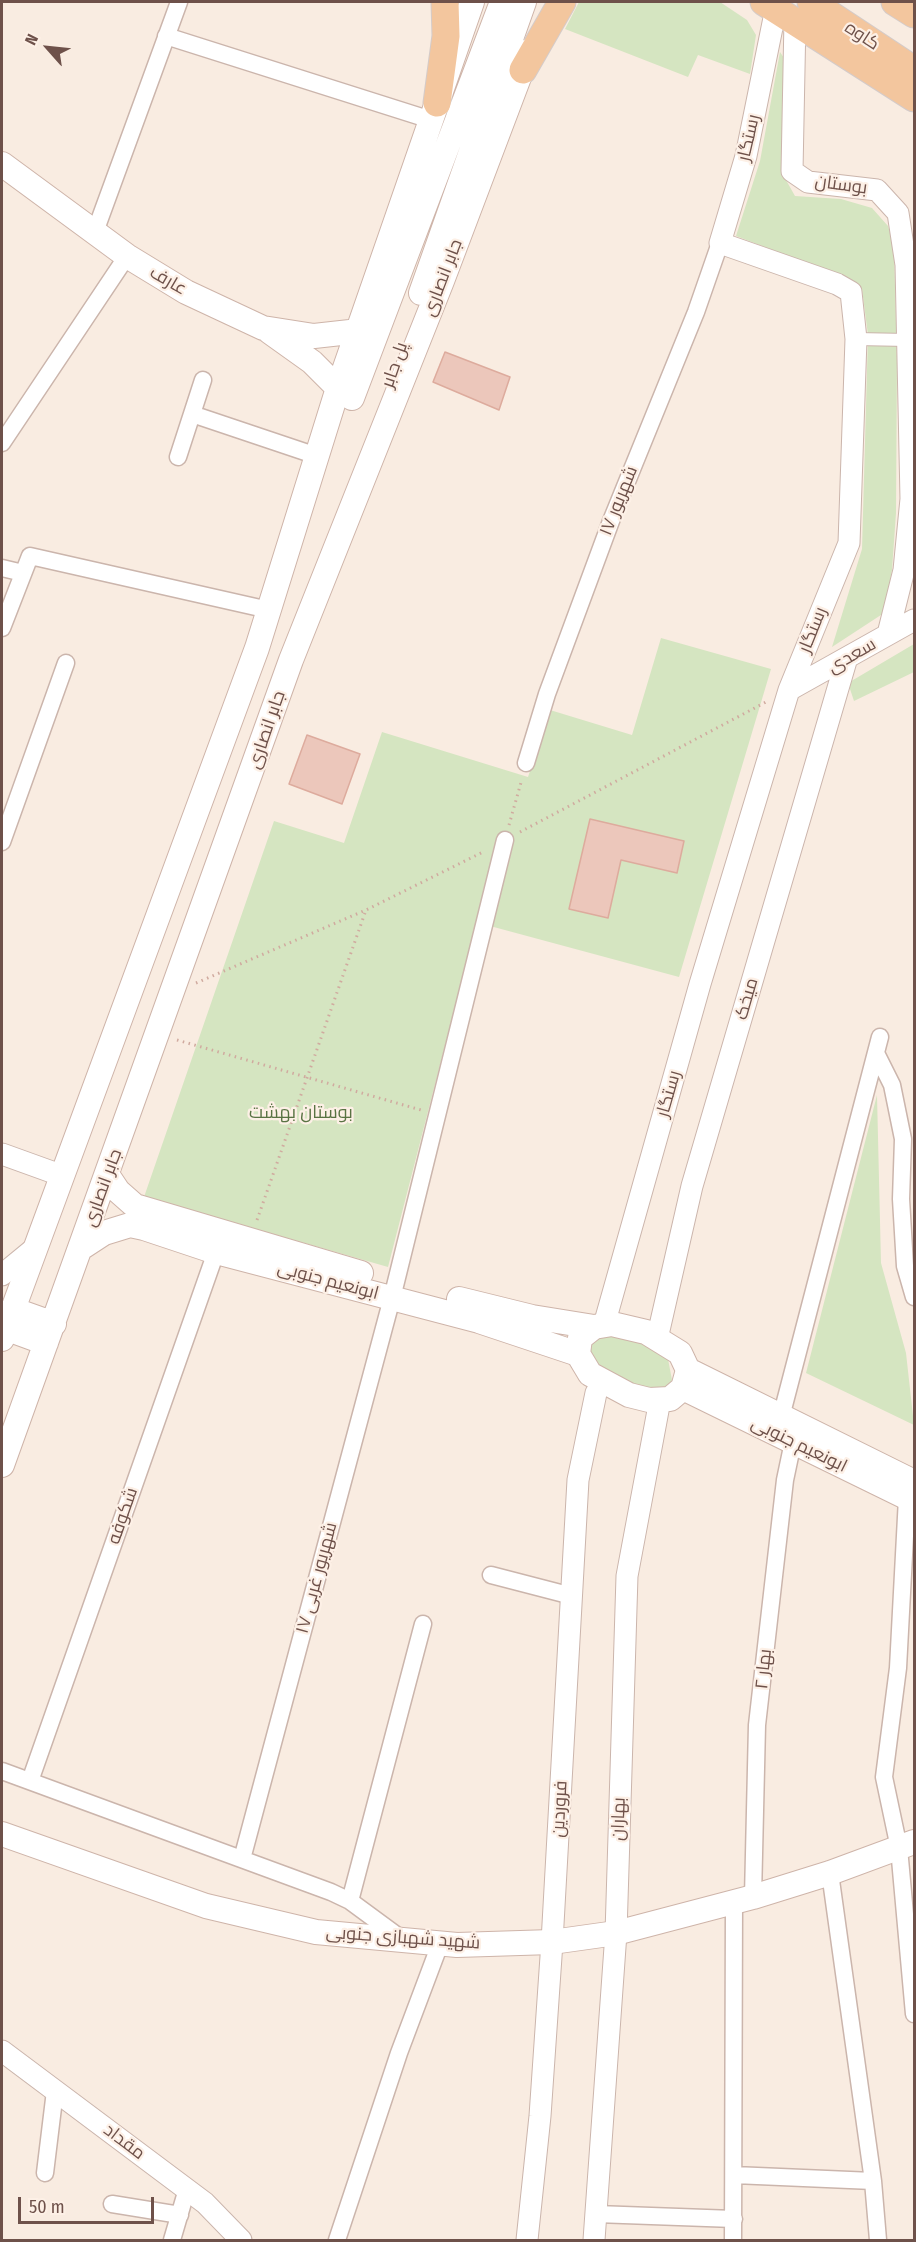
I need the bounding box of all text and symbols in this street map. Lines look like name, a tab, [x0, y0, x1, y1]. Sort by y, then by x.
street label: کاوه	[841, 17, 883, 55]
north arrow	[18, 18, 78, 78]
text: N	[21, 31, 42, 48]
street label: رستگار	[733, 112, 765, 164]
street label: بوستان	[813, 171, 869, 199]
street label: جابر انصاری	[418, 236, 468, 320]
street label: عارف	[146, 262, 190, 300]
street label: پل جابر	[377, 339, 413, 391]
street label: ۱۷ شهریور	[595, 463, 643, 539]
street label: رستگار	[794, 604, 832, 656]
street label: سعدی	[824, 634, 880, 678]
street label: جابر انصاری	[244, 688, 290, 772]
street label: میخک	[731, 976, 763, 1022]
street label: رستگار	[652, 1068, 686, 1120]
park label: بوستان بهشت	[249, 1102, 353, 1124]
street label: جابر انصاری	[79, 1146, 127, 1230]
street label: ابونعیم جنوبی	[275, 1257, 381, 1305]
street label: ابونعیم جنوبی	[747, 1412, 851, 1478]
street label: شکوفه	[103, 1485, 143, 1547]
street label: ۱۷ شهریور غربی	[292, 1520, 342, 1636]
street label: بهار ۲	[751, 1648, 777, 1690]
street label: فروردین	[548, 1780, 572, 1838]
street label: بهاران	[607, 1797, 631, 1841]
street label: شهید شهبازی جنوبی	[325, 1922, 481, 1954]
street label: مقداد	[99, 2119, 149, 2165]
scale bar	[21, 2185, 158, 2223]
text: 50 m	[29, 2196, 65, 2218]

